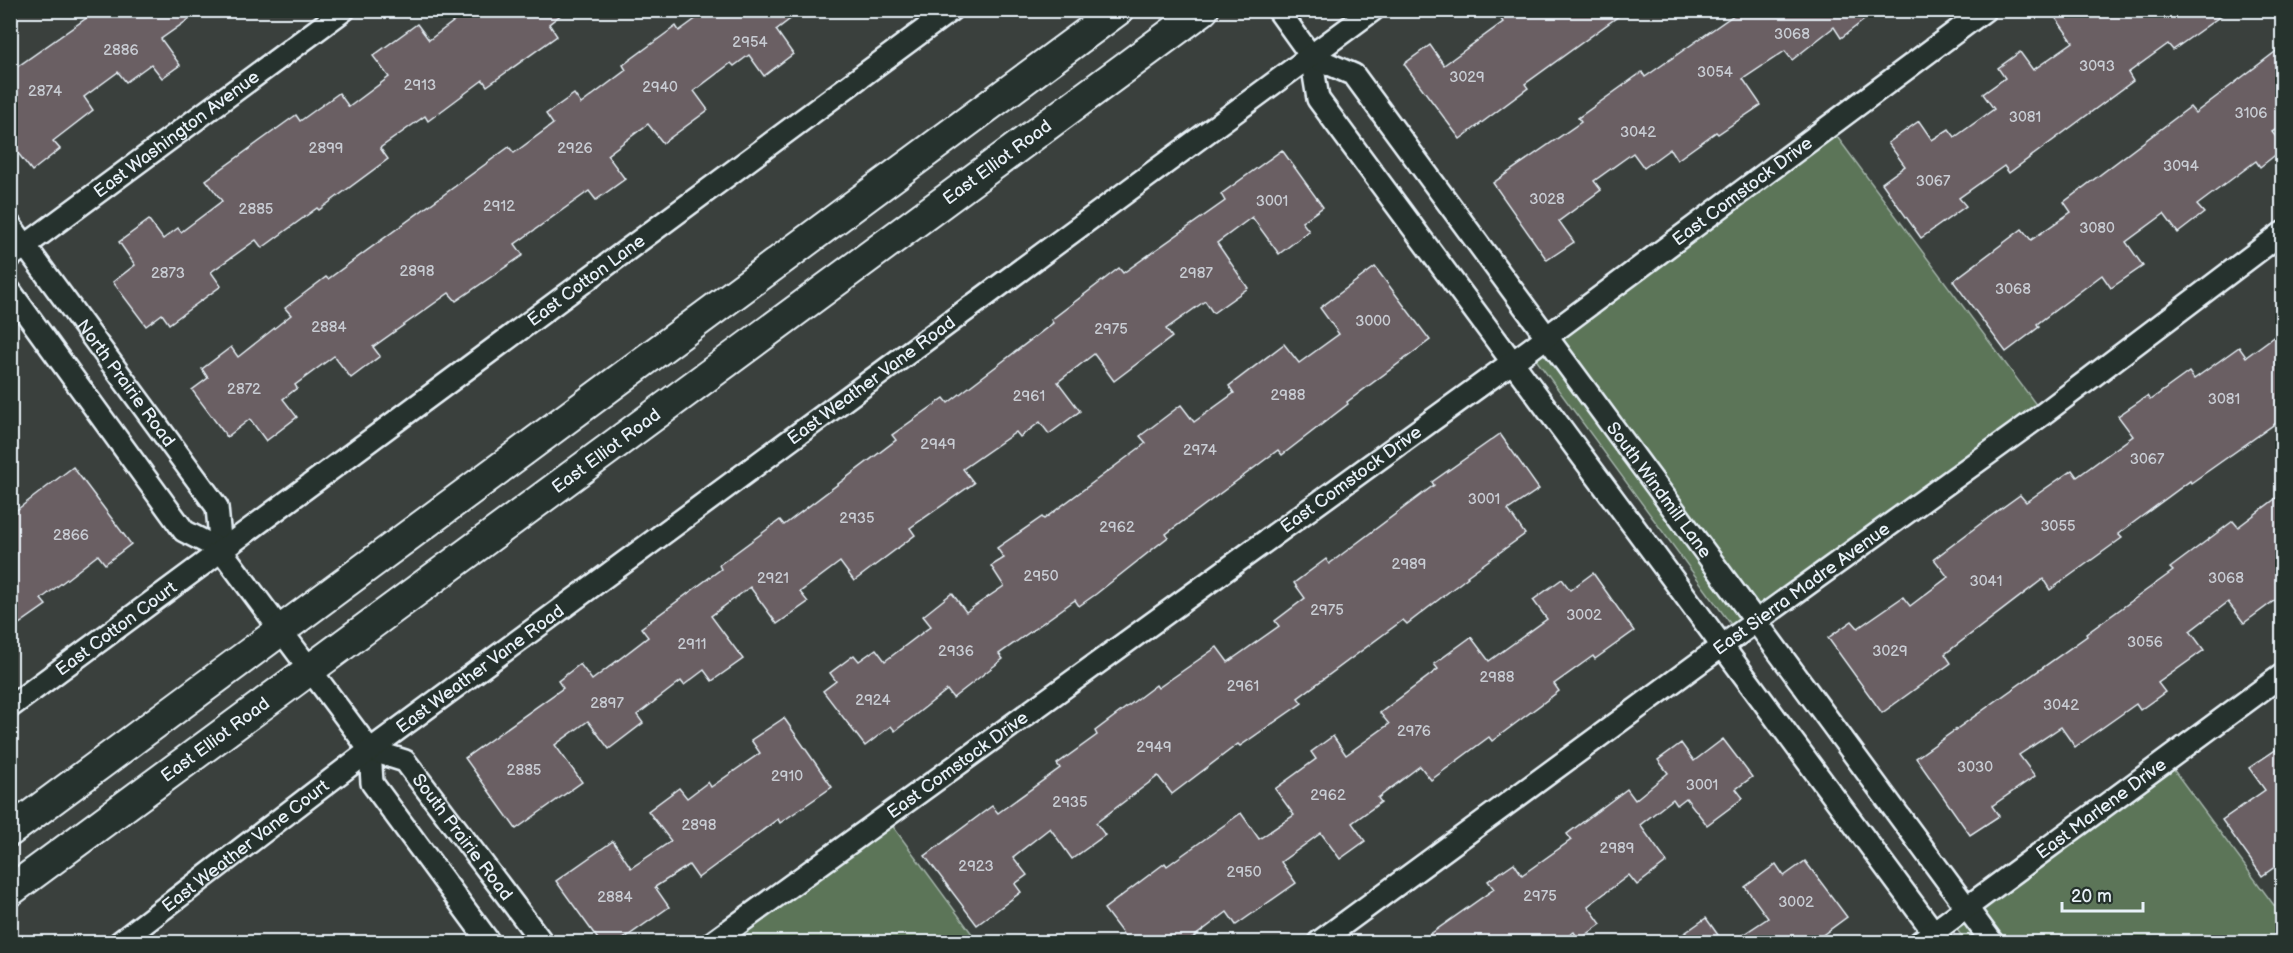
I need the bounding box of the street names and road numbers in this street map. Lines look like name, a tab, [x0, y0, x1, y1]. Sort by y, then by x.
street label: East Washington Avenue	[90, 66, 264, 202]
street label: East Elliot Road	[939, 115, 1055, 209]
street label: East Comstock Drive	[1668, 132, 1816, 250]
street label: East Cotton Lane	[523, 230, 649, 331]
street label: East Weather Vane Road	[783, 311, 959, 449]
street label: North Prairie Road	[72, 315, 180, 451]
street label: East Elliot Road	[548, 404, 664, 498]
street label: South Windmill Lane	[1602, 418, 1716, 562]
street label: East Comstock Drive	[1276, 421, 1426, 537]
street label: East Sierra Madre Avenue	[1709, 518, 1894, 659]
street label: East Cotton Court	[52, 577, 181, 680]
street label: East Weather Vane Road	[392, 600, 568, 738]
street label: East Elliot Road	[157, 693, 273, 786]
street label: East Comstock Drive	[883, 706, 1032, 823]
street label: East Marlene Drive	[2032, 753, 2170, 863]
street label: South Prairie Road	[408, 770, 517, 904]
street label: East Weather Vane Court	[158, 775, 333, 916]

